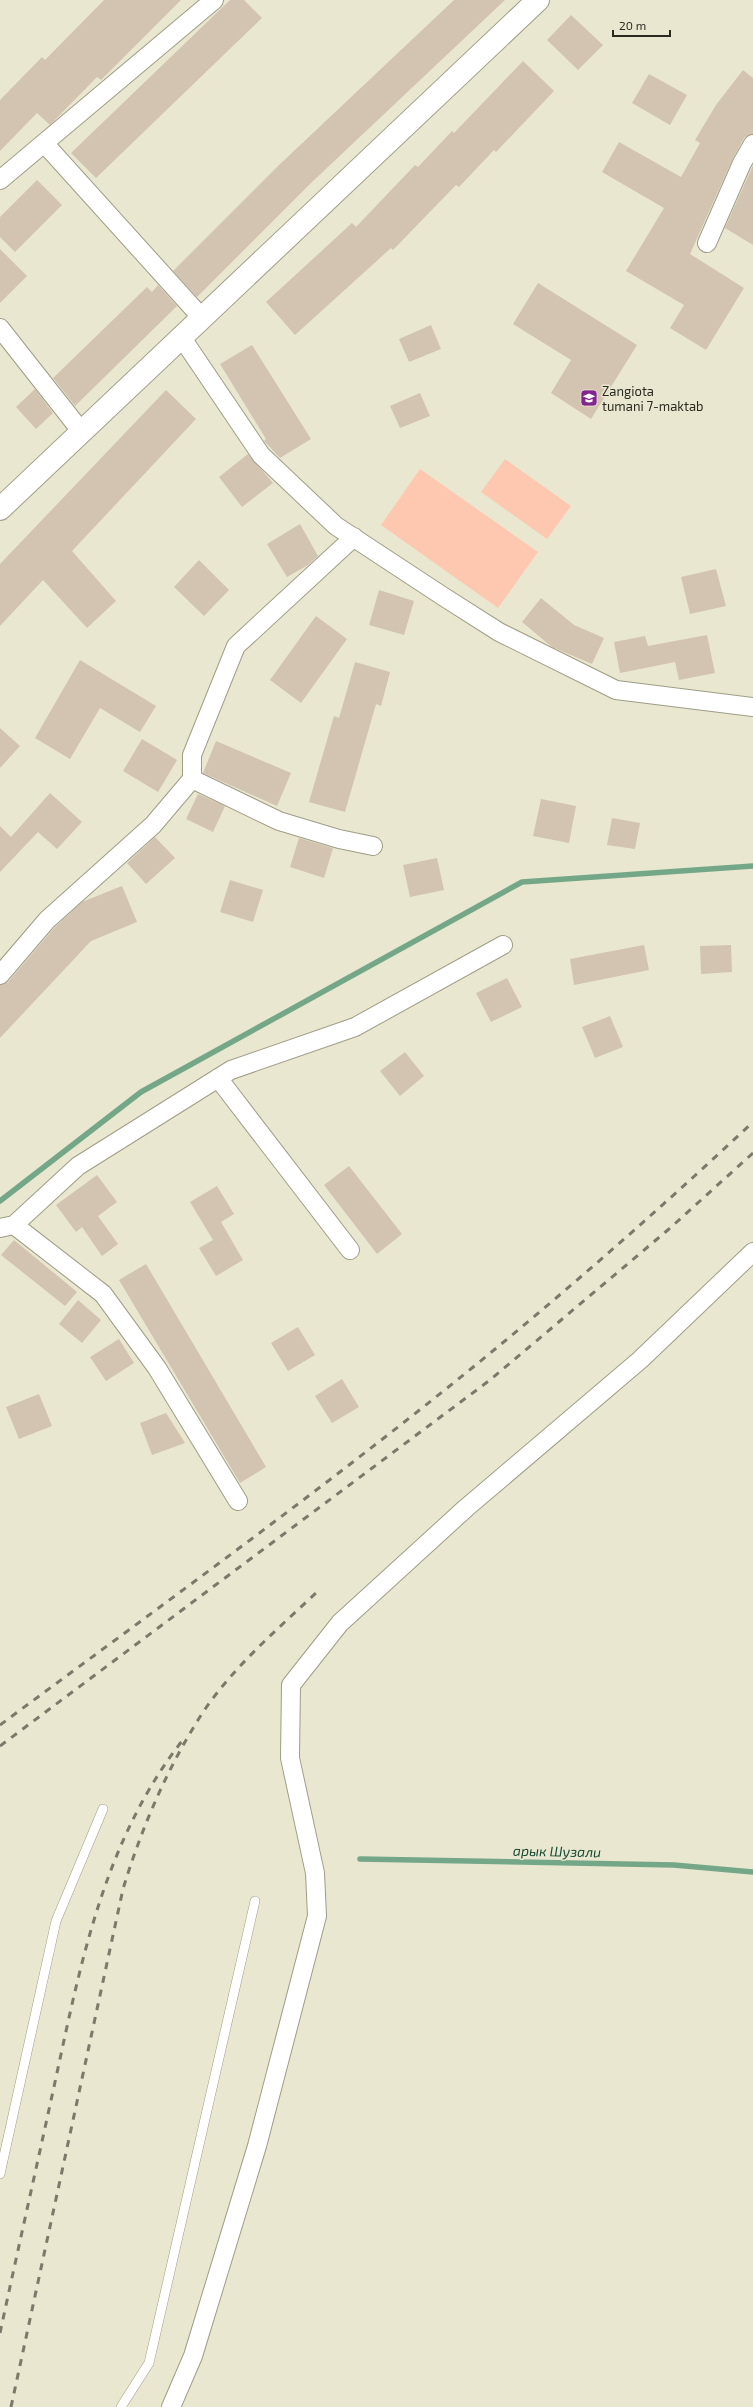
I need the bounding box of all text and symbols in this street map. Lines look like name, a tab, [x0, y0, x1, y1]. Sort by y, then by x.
scale bar	[613, 12, 670, 38]
text: 20 m	[619, 18, 646, 32]
place label: Zangiota tumani 7-maktab	[602, 383, 703, 414]
school or university icon: Zangiota tumani 7-maktab	[579, 388, 599, 408]
water label: арык Шузали	[513, 1842, 601, 1860]

